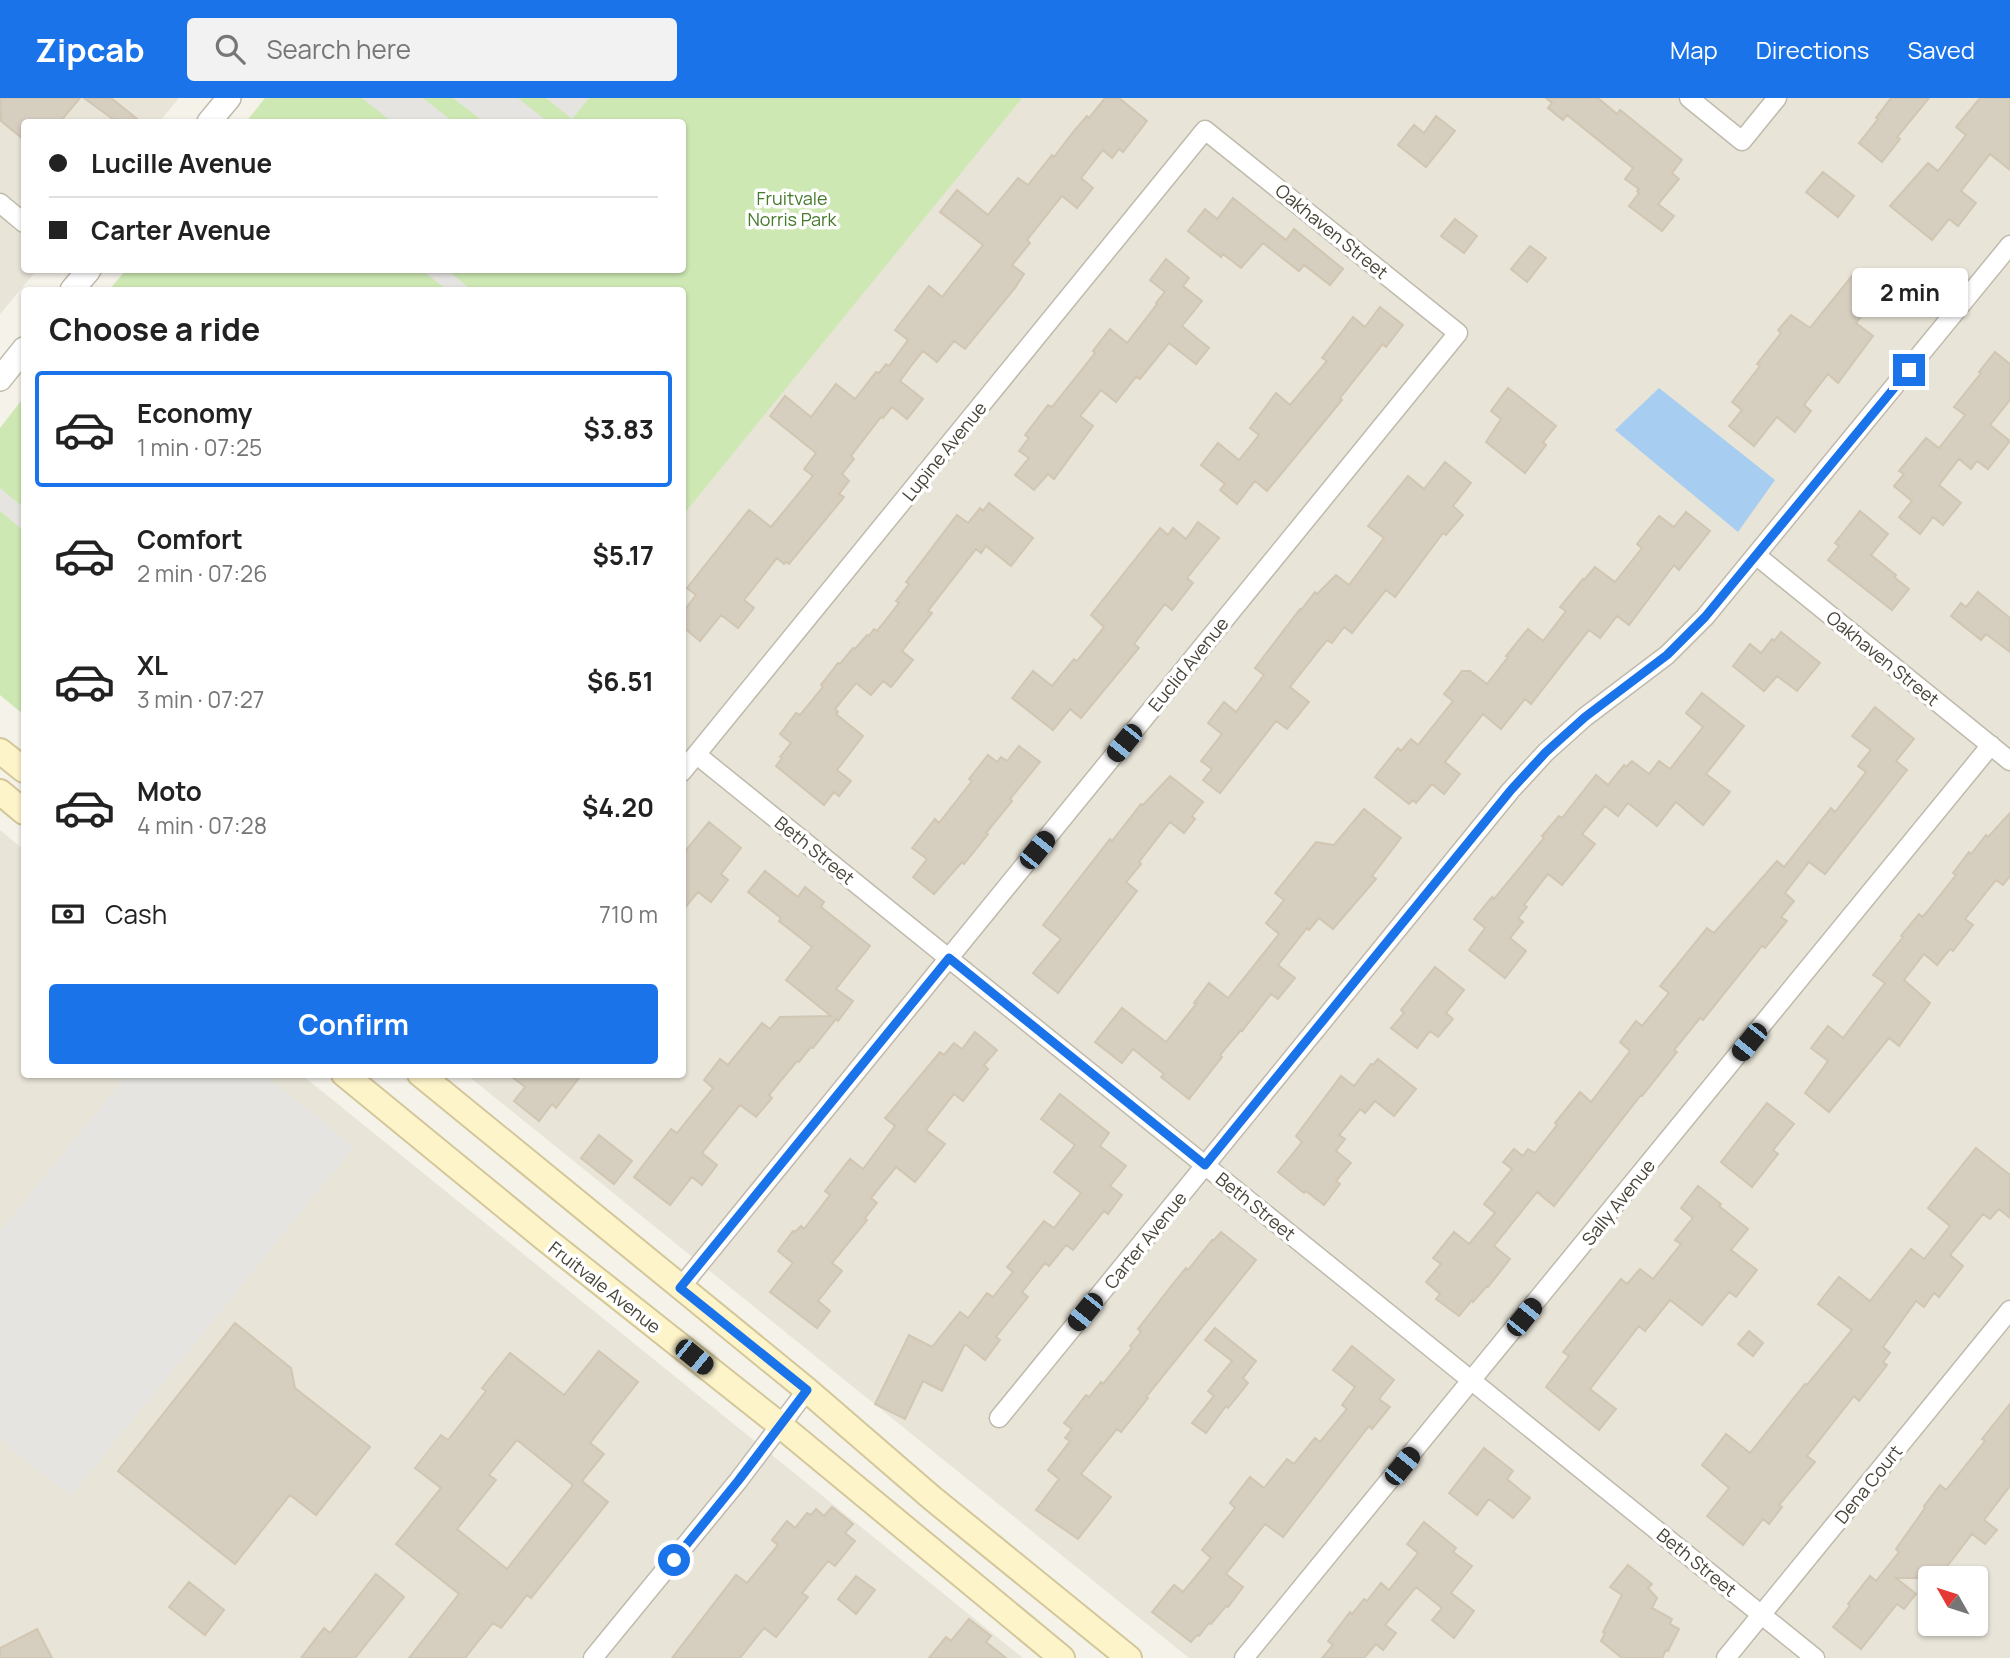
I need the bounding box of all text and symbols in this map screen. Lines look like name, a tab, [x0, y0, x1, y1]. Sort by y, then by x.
search box	[187, 18, 677, 81]
text: Zipcab	[35, 27, 145, 72]
icon: search	[211, 30, 249, 68]
text: Search here	[267, 31, 411, 67]
text: Map	[1670, 33, 1718, 66]
text: Directions	[1756, 33, 1869, 66]
text: Saved	[1907, 33, 1975, 66]
text: Lucille Avenue	[91, 145, 272, 181]
street label: Oakhaven Street	[1271, 178, 1393, 284]
park label: Fruitvale Norris Park	[747, 186, 838, 231]
text: Carter Avenue	[91, 212, 271, 248]
callout: 2 min	[1851, 268, 1967, 317]
text: 2 min	[1880, 276, 1940, 308]
text: Choose a ride	[49, 307, 260, 351]
route end	[1893, 354, 1925, 386]
text: Economy	[137, 395, 252, 431]
street label: Lupine Avenue	[897, 396, 991, 506]
icon: car	[53, 398, 116, 461]
text: $3.83	[584, 411, 654, 447]
text: 1 min · 07:25	[137, 431, 262, 463]
text: Comfort	[137, 521, 243, 557]
icon: car	[53, 524, 116, 587]
text: $5.17	[592, 537, 654, 573]
text: 2 min · 07:26	[137, 557, 268, 589]
street label: Oakhaven Street	[1822, 605, 1944, 711]
street label: Euclid Avenue	[1143, 612, 1233, 716]
text: XL	[137, 647, 168, 683]
icon: car	[53, 650, 116, 713]
text: $6.51	[587, 663, 654, 699]
text: 3 min · 07:27	[137, 683, 264, 715]
car	[1103, 720, 1146, 766]
text: Moto	[137, 773, 202, 809]
icon: car	[53, 776, 116, 839]
text: $4.20	[582, 789, 654, 825]
text: 4 min · 07:28	[137, 809, 267, 841]
street label: Beth Street	[770, 810, 860, 890]
car	[1016, 827, 1059, 873]
icon: cash	[49, 895, 87, 933]
text: Cash	[105, 896, 167, 932]
text: 710 m	[599, 898, 658, 930]
button: Confirm	[49, 984, 658, 1064]
car	[1728, 1019, 1771, 1065]
street label: Sally Avenue	[1576, 1154, 1660, 1250]
street label: Beth Street	[1211, 1166, 1301, 1246]
street label: Carter Avenue	[1098, 1186, 1192, 1294]
street label: Fruitvale Avenue	[544, 1236, 666, 1338]
car	[1064, 1289, 1107, 1335]
car	[1503, 1294, 1546, 1340]
car	[672, 1336, 717, 1378]
street label: Dena Court	[1829, 1440, 1907, 1528]
car	[1381, 1443, 1424, 1489]
street label: Beth Street	[1652, 1522, 1742, 1602]
route start	[658, 1544, 690, 1576]
north arrow	[1918, 1566, 1988, 1636]
map controls	[1918, 1566, 1988, 1636]

